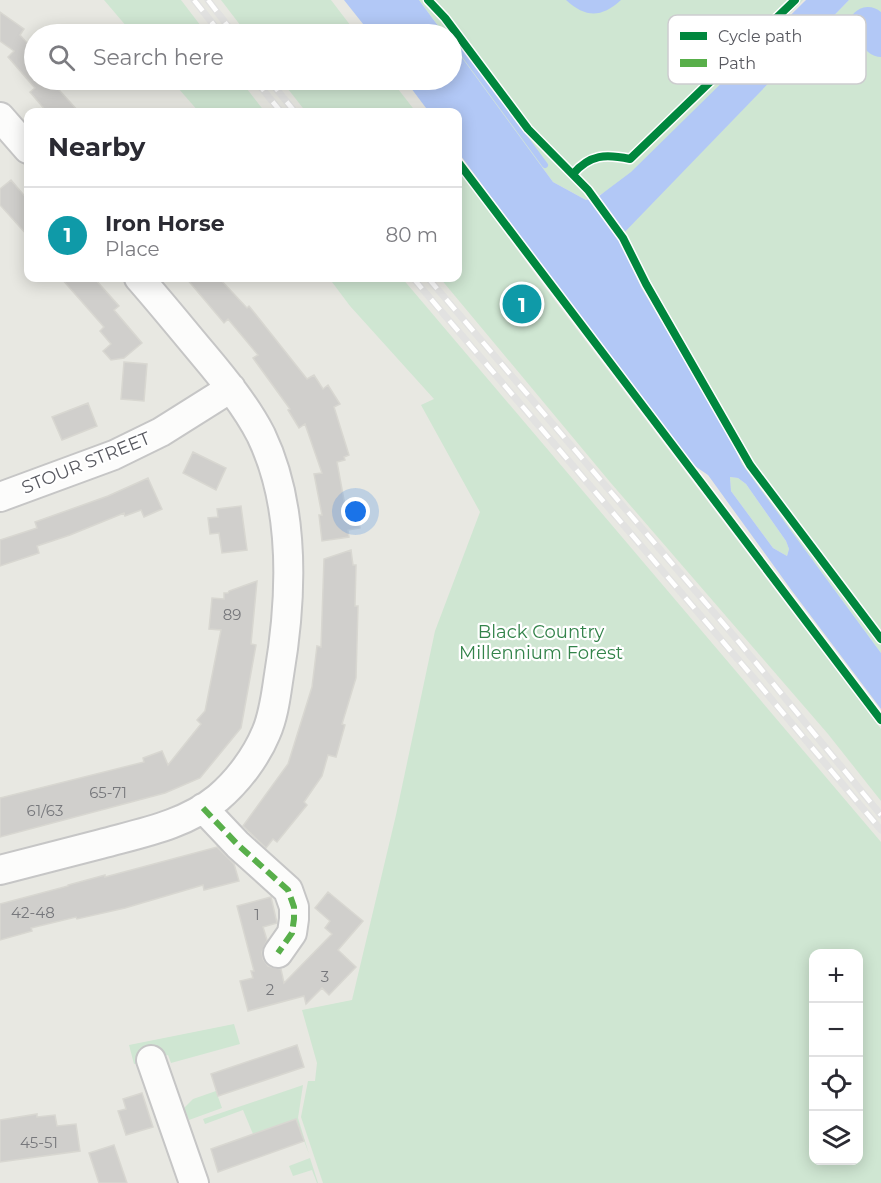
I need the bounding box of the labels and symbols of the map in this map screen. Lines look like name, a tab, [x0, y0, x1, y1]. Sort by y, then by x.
legend	[668, 15, 866, 84]
text: Cycle path	[718, 27, 802, 46]
text: Path	[718, 54, 756, 73]
pin: 1	[502, 282, 542, 326]
street label: STOUR STREET	[18, 427, 154, 499]
your location	[341, 497, 370, 526]
house number: 89	[223, 605, 241, 624]
park label: Black Country Millennium Forest	[459, 621, 623, 664]
house number: 65-71	[89, 783, 127, 802]
house number: 61/63	[27, 801, 63, 820]
house number: 42-48	[11, 903, 55, 922]
house number: 1	[254, 905, 260, 924]
house number: 3	[321, 967, 329, 986]
house number: 2	[266, 980, 274, 999]
house number: 45-51	[20, 1133, 58, 1152]

